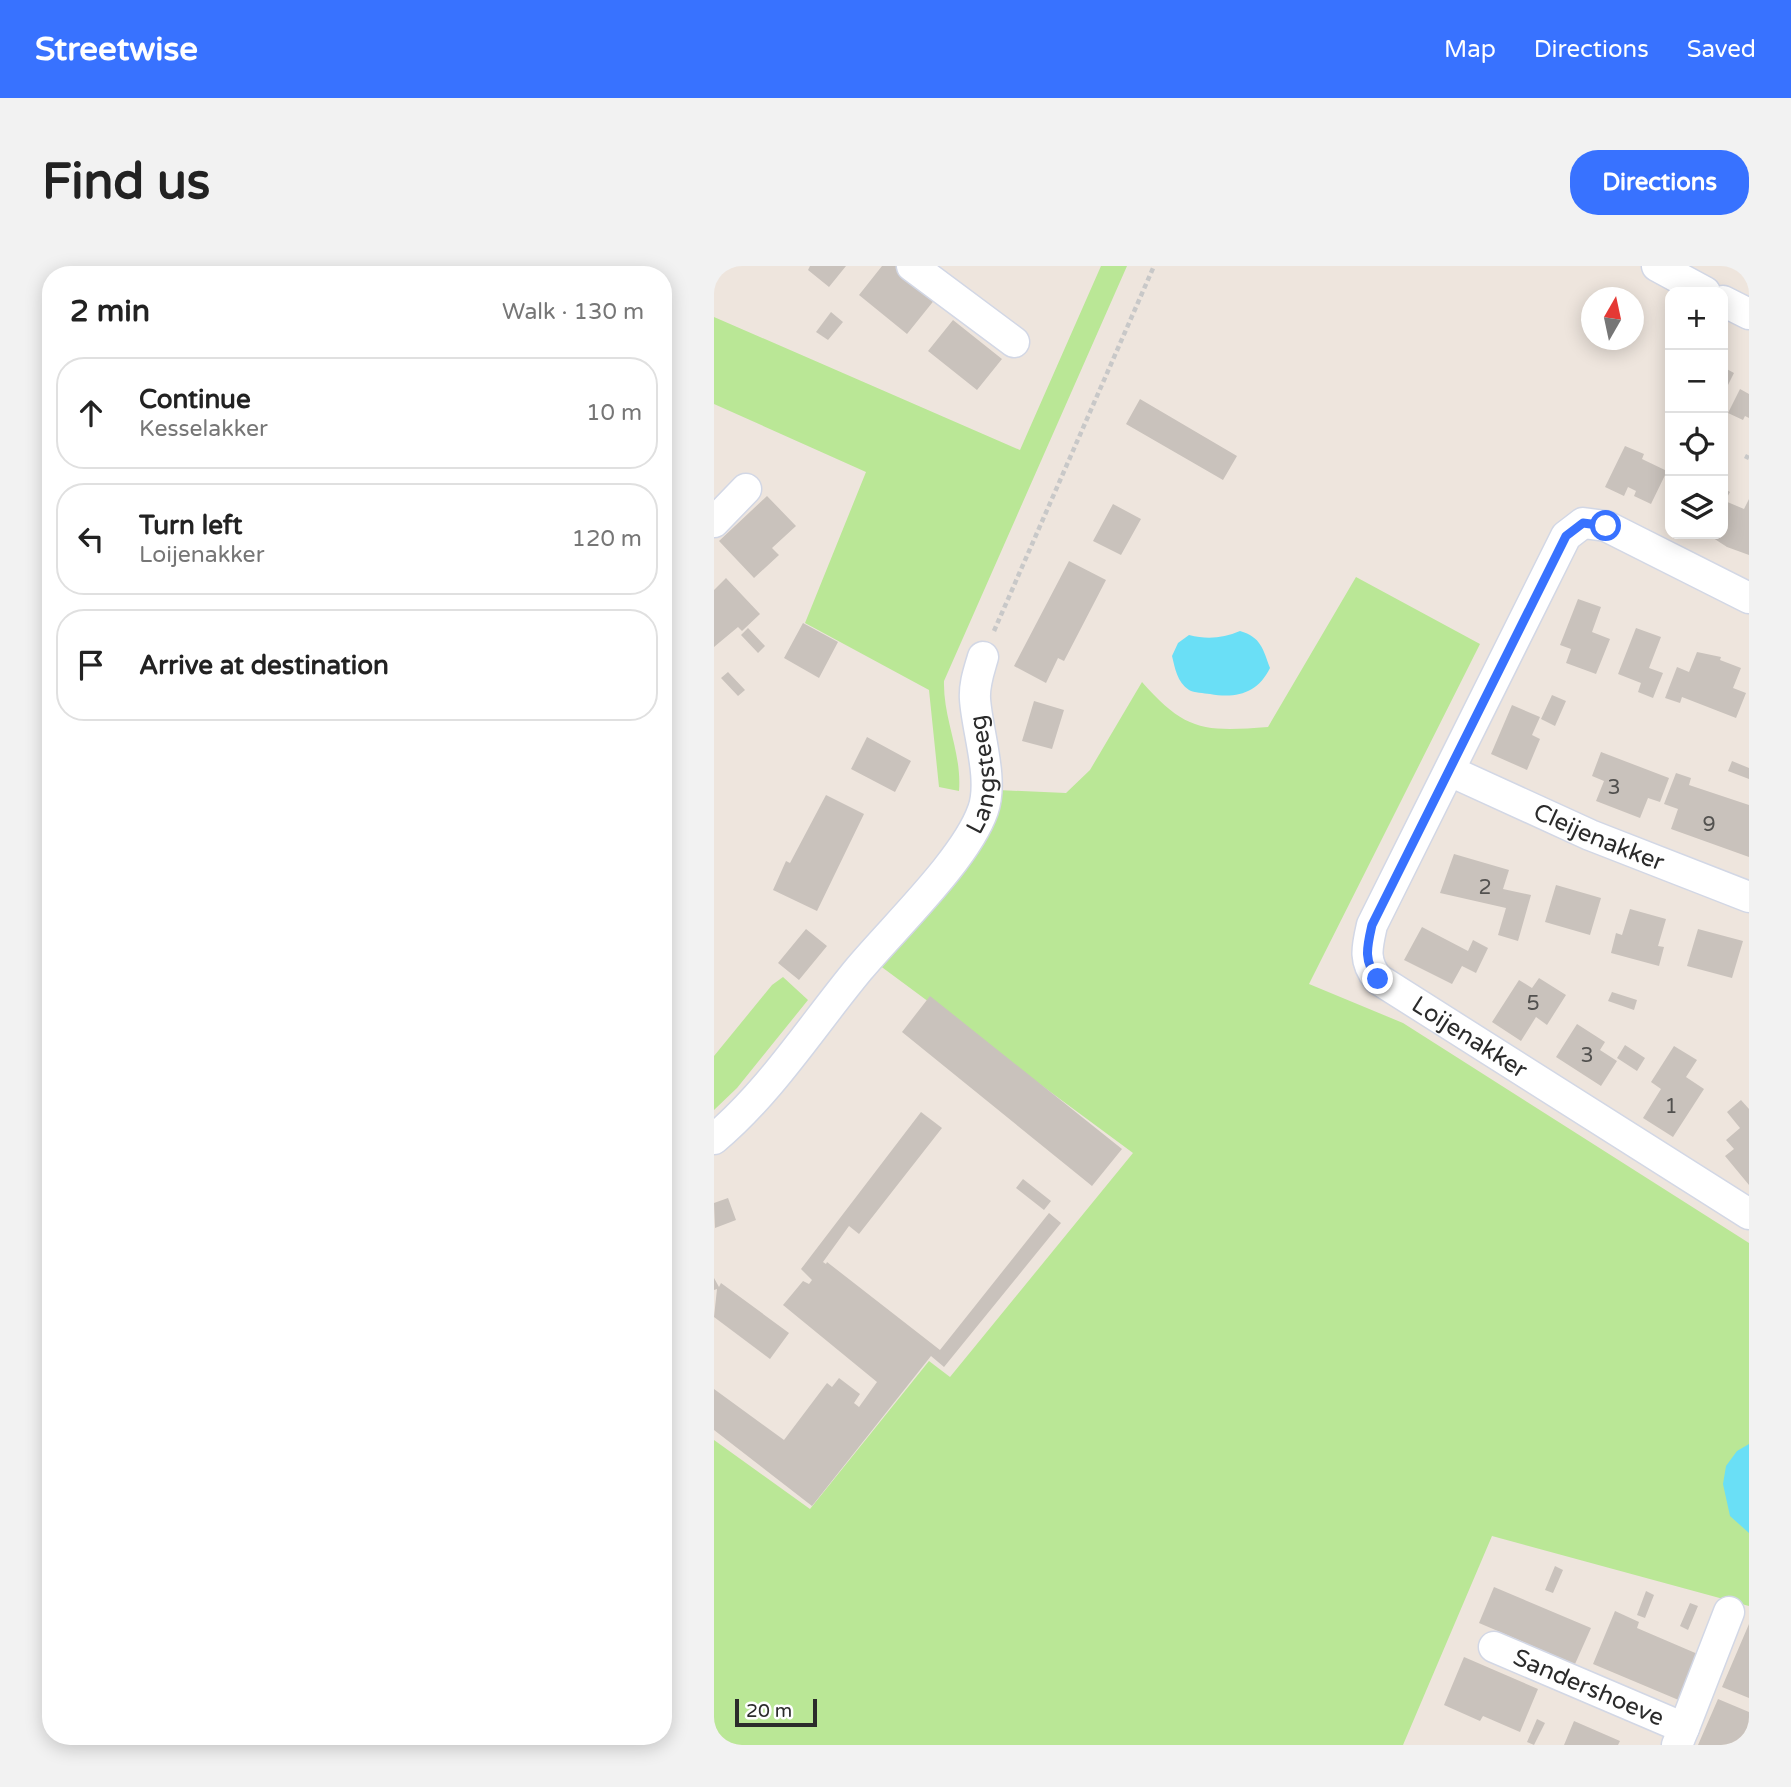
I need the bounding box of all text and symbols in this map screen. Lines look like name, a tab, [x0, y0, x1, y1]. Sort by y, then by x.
text: Streetwise	[35, 30, 198, 69]
text: Map	[1444, 35, 1496, 64]
text: Directions	[1534, 35, 1649, 64]
text: Saved	[1687, 35, 1756, 64]
button: Directions	[1570, 150, 1749, 215]
text: Find us	[42, 153, 210, 212]
north arrow	[1581, 287, 1644, 350]
map controls	[1665, 287, 1728, 539]
button: +	[1665, 287, 1728, 350]
text: 2 min	[70, 293, 150, 330]
text: Walk · 130 m	[502, 298, 644, 326]
button: −	[1665, 350, 1728, 413]
text: Continue	[139, 384, 251, 415]
icon: ahead	[72, 394, 110, 432]
text: 10 m	[586, 399, 642, 427]
button: locate	[1665, 413, 1728, 476]
text: Kesselakker	[139, 415, 268, 443]
button: layers	[1665, 476, 1728, 539]
text: Turn left	[139, 510, 242, 541]
route start	[1590, 510, 1621, 541]
icon: left	[72, 520, 110, 558]
text: 120 m	[572, 525, 642, 553]
text: Loijenakker	[139, 541, 264, 569]
icon: arrive	[72, 646, 110, 684]
text: Arrive at destination	[139, 650, 389, 681]
street label: Langsteeg	[960, 713, 1002, 839]
house number: 3	[1607, 775, 1621, 800]
street label: Cleijenakker	[1529, 797, 1669, 878]
house number: 9	[1702, 812, 1716, 837]
house number: 2	[1478, 875, 1492, 900]
route end	[1362, 963, 1393, 994]
street label: Loijenakker	[1406, 990, 1533, 1085]
house number: 5	[1526, 991, 1540, 1016]
house number: 3	[1580, 1043, 1594, 1068]
house number: 1	[1664, 1094, 1678, 1119]
street label: Sandershoeve	[1509, 1643, 1668, 1733]
scale bar	[735, 1696, 817, 1728]
text: 20 m	[746, 1700, 792, 1722]

